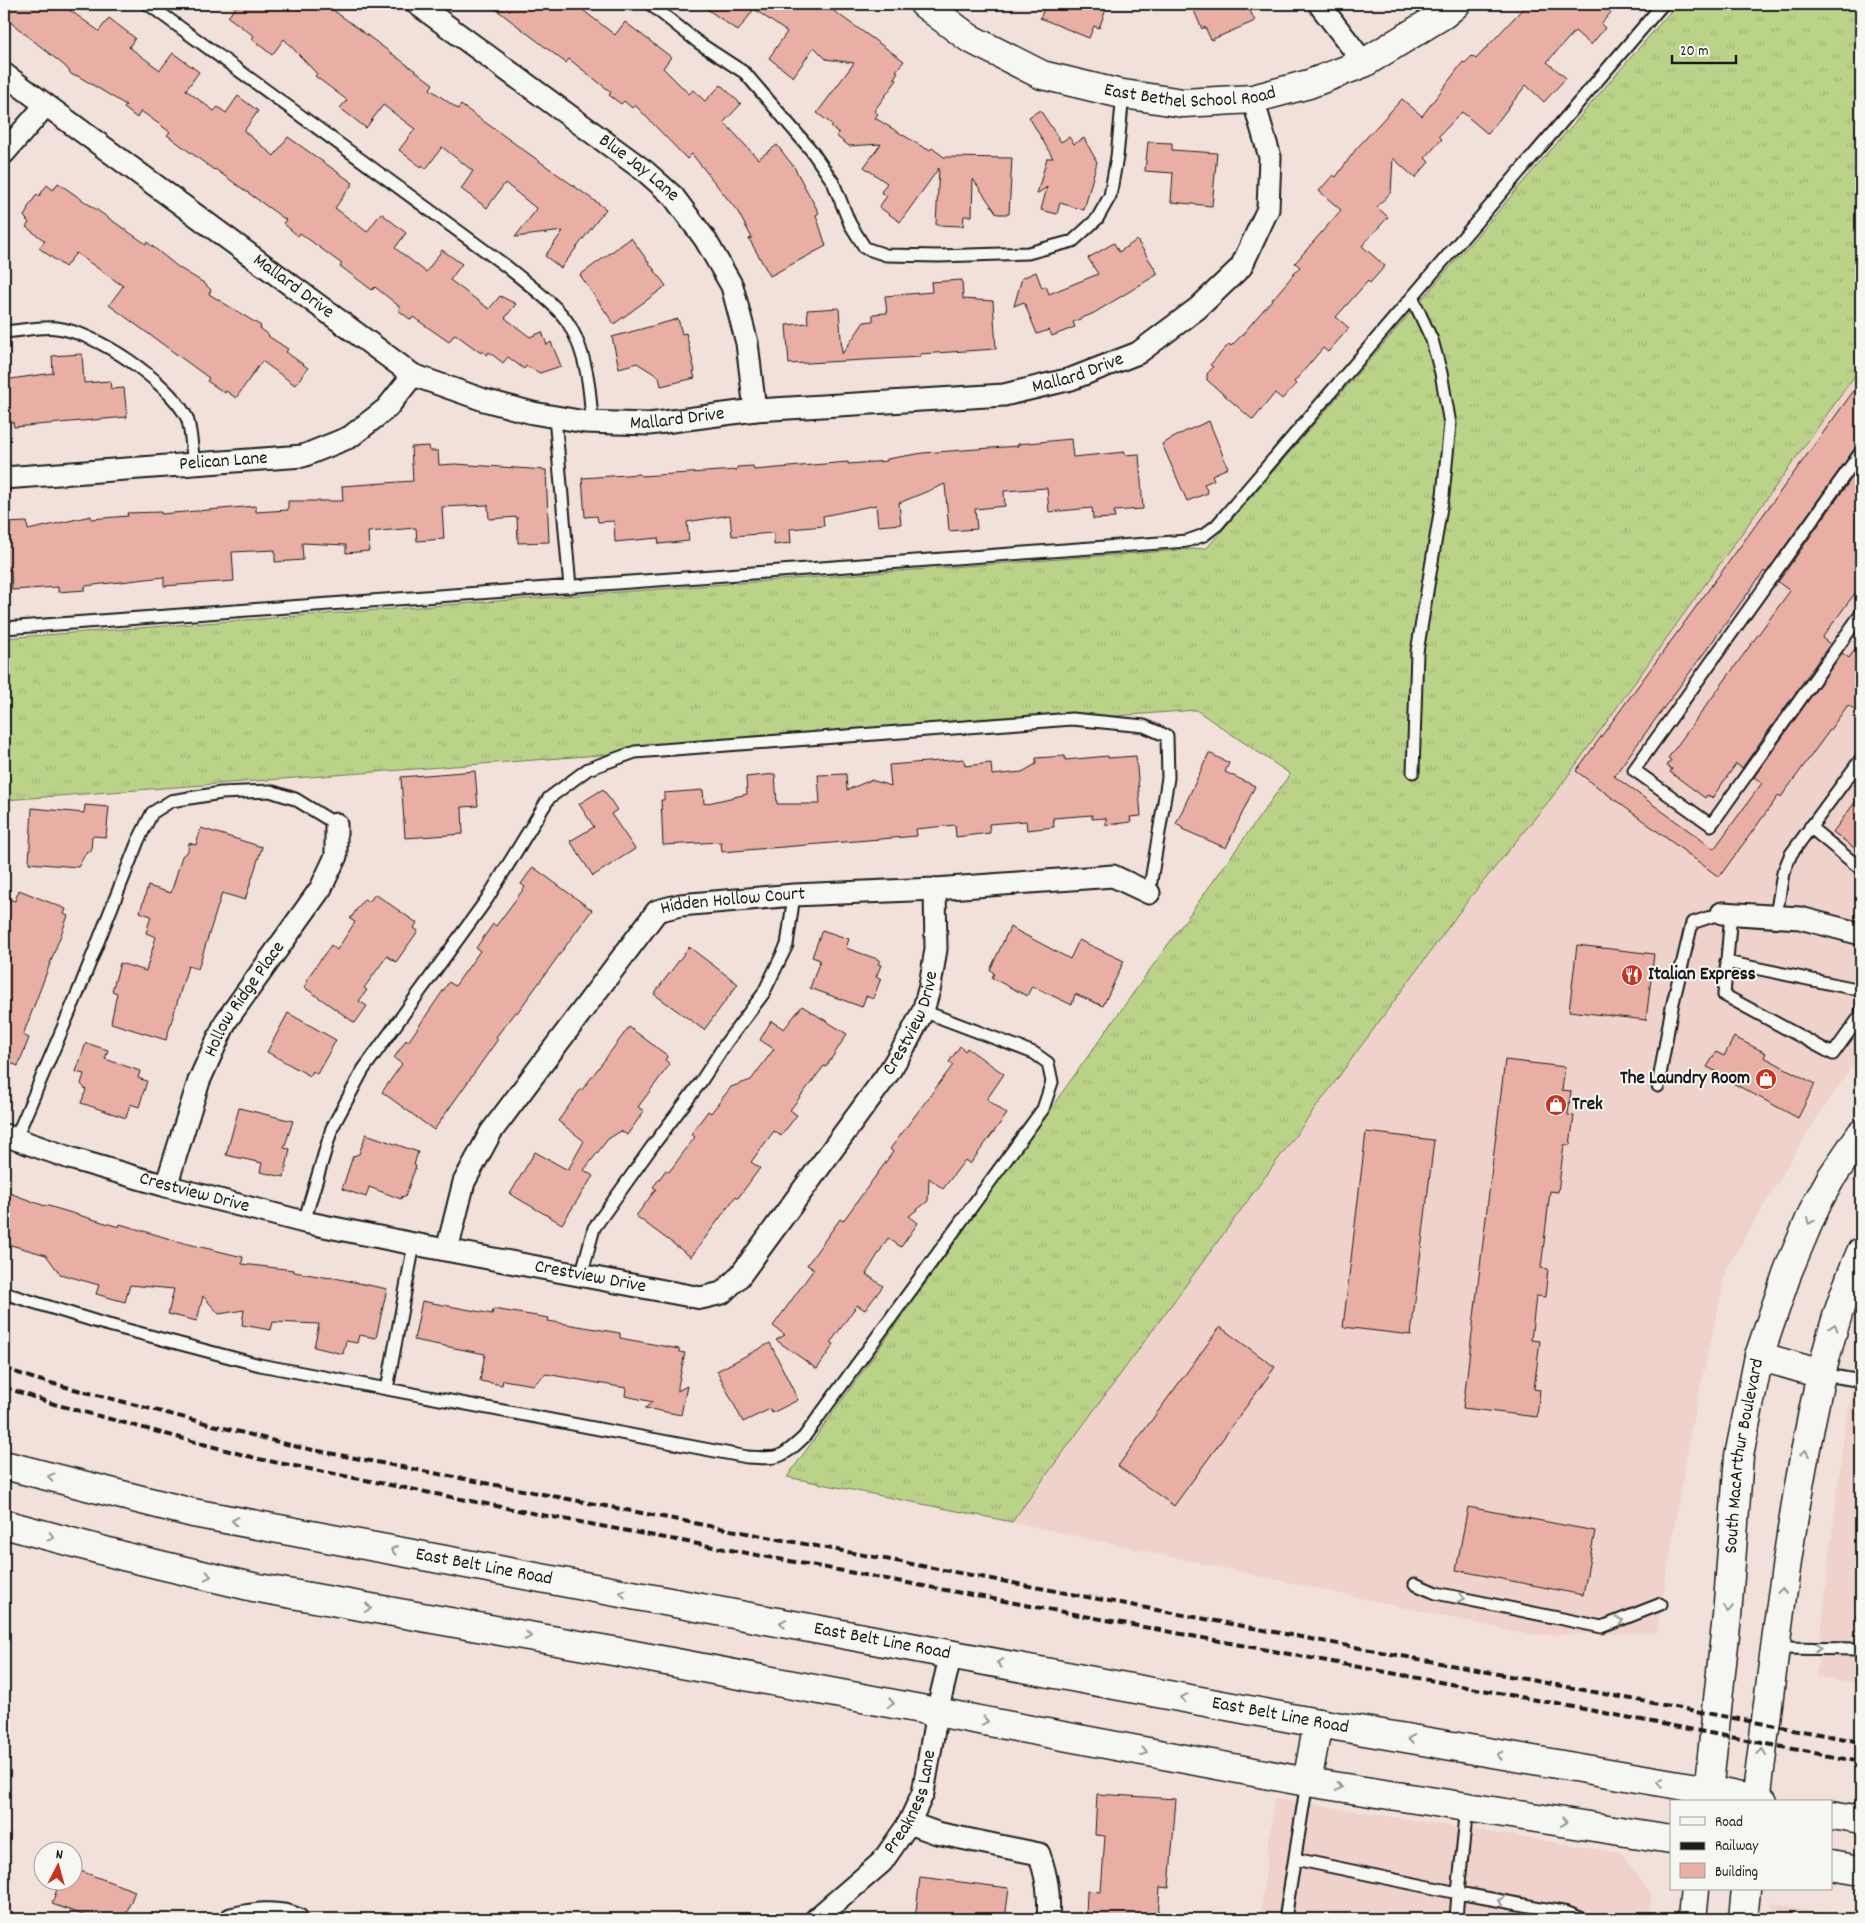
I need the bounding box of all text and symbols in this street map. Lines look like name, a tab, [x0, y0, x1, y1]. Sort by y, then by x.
scale bar	[1672, 32, 1736, 64]
text: 20 m	[1680, 41, 1708, 63]
street label: East Bethel School Road	[1101, 77, 1279, 117]
street label: Blue Jay Lane	[593, 128, 685, 209]
street label: Mallard Drive	[247, 248, 339, 326]
street label: Mallard Drive	[1030, 346, 1128, 401]
street label: Mallard Drive	[629, 401, 726, 438]
street label: Pelican Lane	[178, 445, 269, 479]
street label: Hidden Hollow Court	[658, 881, 806, 923]
street label: Hollow Ridge Place	[198, 936, 292, 1062]
place label: Italian Express	[1648, 962, 1756, 989]
restaurant icon: Italian Express	[1620, 963, 1644, 987]
street label: Crestview Drive	[876, 969, 946, 1081]
place label: The Laundry Room	[1620, 1066, 1750, 1093]
shop icon: The Laundry Room	[1754, 1067, 1778, 1091]
place label: Trek	[1572, 1092, 1603, 1119]
shop icon: Trek	[1544, 1093, 1568, 1117]
street label: Crestview Drive	[136, 1165, 252, 1221]
one-way arrow	[1805, 1216, 1816, 1225]
street label: Crestview Drive	[532, 1253, 648, 1301]
one-way arrow	[1829, 1323, 1839, 1331]
street label: South MacArthur Boulevard	[1718, 1356, 1772, 1555]
one-way arrow	[1799, 1449, 1809, 1458]
one-way arrow	[46, 1472, 55, 1483]
one-way arrow	[230, 1516, 239, 1526]
one-way arrow	[46, 1531, 54, 1541]
street label: East Belt Line Road	[413, 1541, 555, 1593]
one-way arrow	[390, 1546, 399, 1556]
one-way arrow	[204, 1570, 213, 1581]
one-way arrow	[1776, 1586, 1787, 1594]
one-way arrow	[619, 1589, 627, 1599]
one-way arrow	[1457, 1593, 1466, 1603]
one-way arrow	[363, 1602, 372, 1612]
one-way arrow	[1723, 1605, 1734, 1613]
street label: East Belt Line Road	[811, 1616, 953, 1668]
one-way arrow	[1615, 1617, 1624, 1627]
one-way arrow	[778, 1619, 787, 1629]
one-way arrow	[523, 1630, 532, 1640]
one-way arrow	[1814, 1643, 1822, 1653]
one-way arrow	[996, 1659, 1005, 1669]
street label: East Belt Line Road	[1210, 1690, 1351, 1742]
one-way arrow	[1180, 1693, 1189, 1703]
one-way arrow	[886, 1698, 895, 1708]
one-way arrow	[980, 1716, 989, 1726]
one-way arrow	[1406, 1735, 1415, 1745]
one-way arrow	[1140, 1746, 1149, 1756]
street label: Preakness Lane	[878, 1748, 944, 1860]
one-way arrow	[1756, 1748, 1767, 1756]
one-way arrow	[1496, 1750, 1504, 1760]
one-way arrow	[1656, 1778, 1664, 1788]
one-way arrow	[1334, 1782, 1343, 1792]
legend	[1670, 1800, 1832, 1890]
text: Road	[1715, 1812, 1743, 1834]
one-way arrow	[1560, 1816, 1568, 1827]
text: Railway	[1715, 1836, 1759, 1858]
north arrow	[32, 1840, 82, 1890]
text: N	[55, 1845, 64, 1865]
text: Building	[1715, 1862, 1758, 1884]
one-way arrow	[1497, 1896, 1506, 1906]

